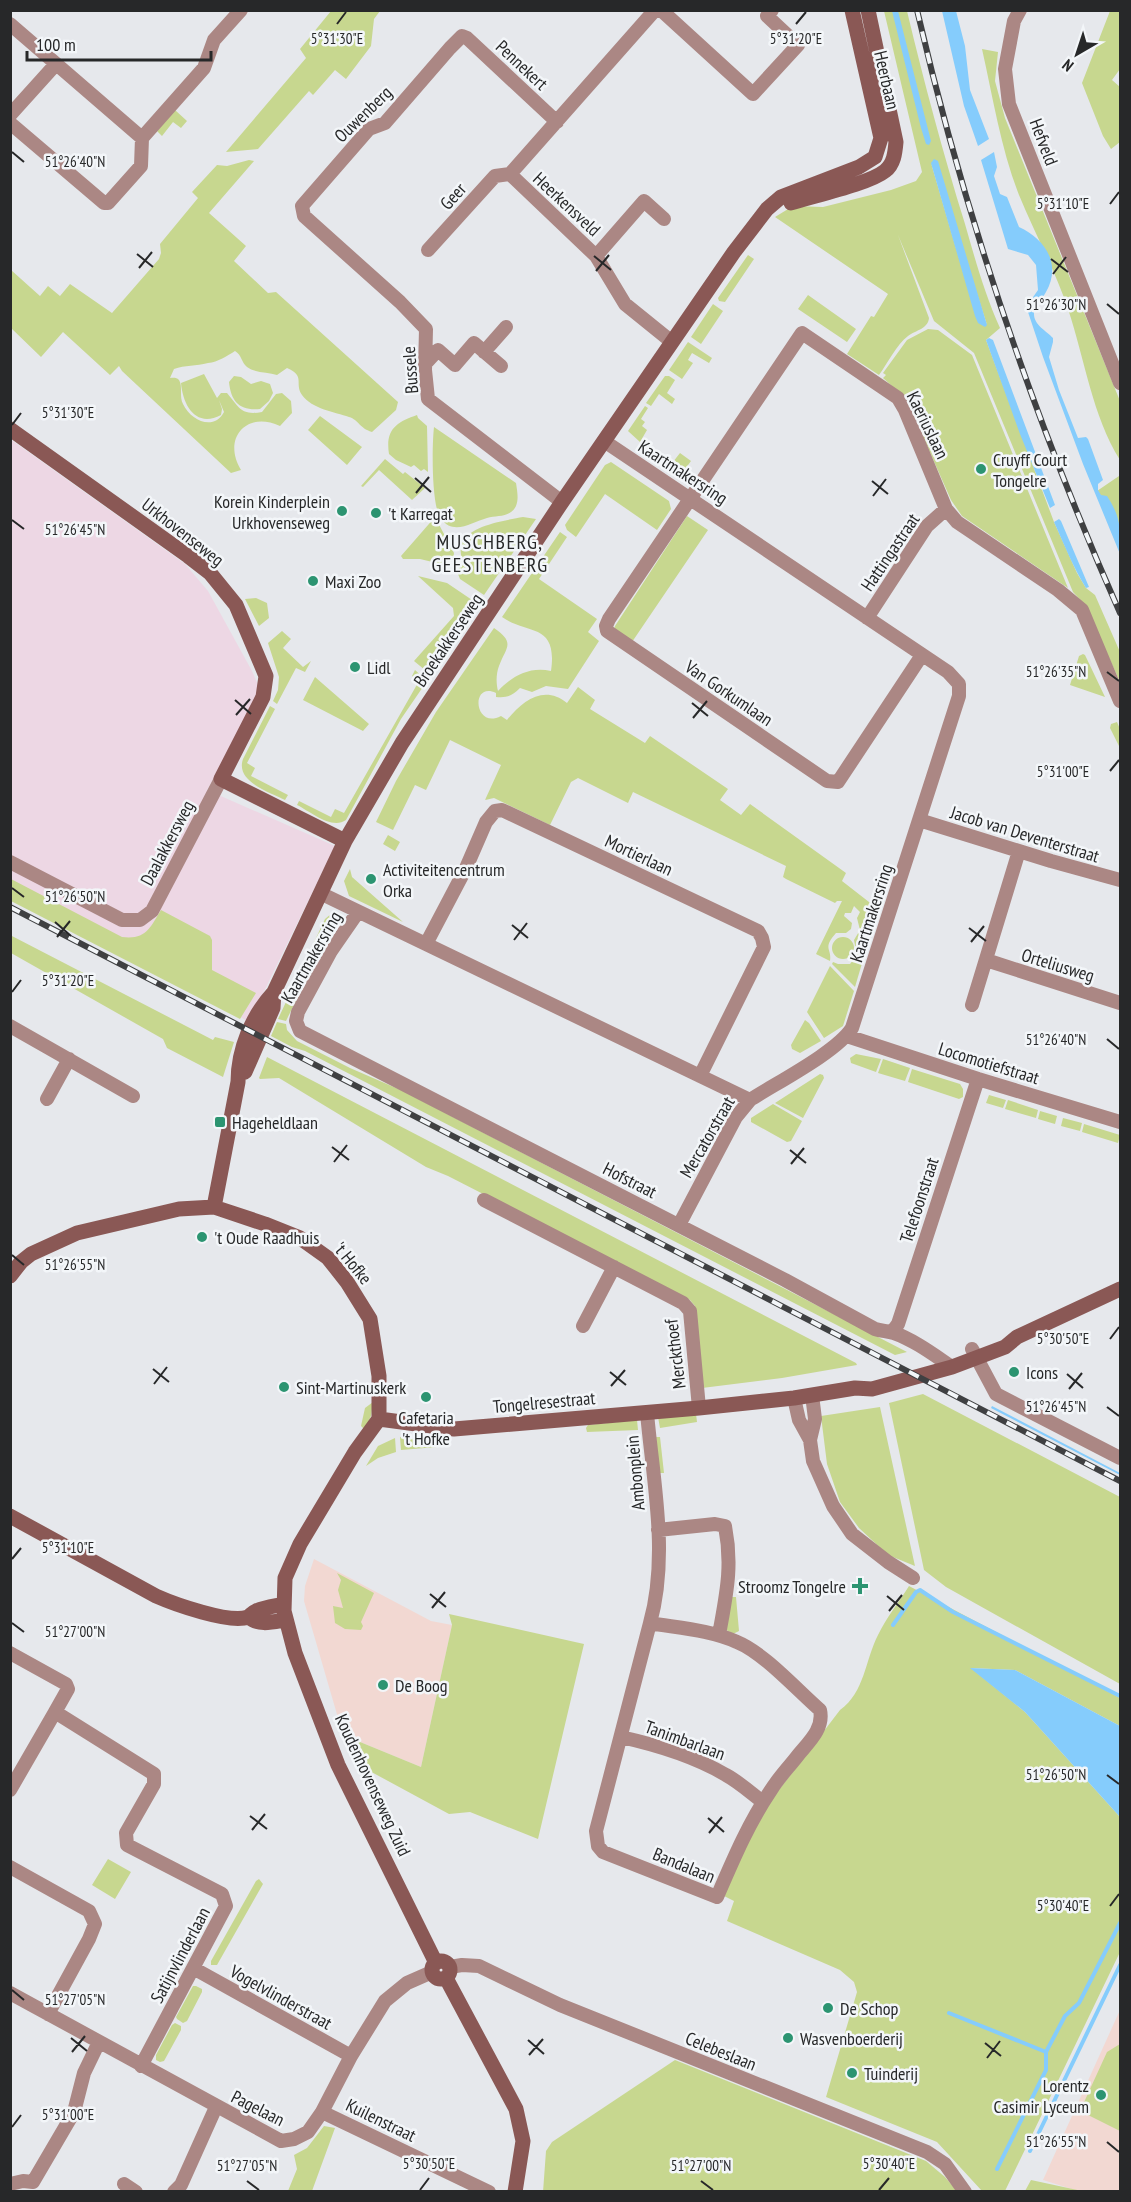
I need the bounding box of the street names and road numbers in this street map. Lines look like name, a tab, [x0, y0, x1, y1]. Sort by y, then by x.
street label: Pennekert	[491, 35, 553, 95]
street label: Heerbaan	[869, 48, 905, 112]
street label: Ouwenberg	[329, 81, 397, 147]
street label: Hefveld	[1025, 115, 1063, 169]
street label: Heerkensveld	[528, 167, 606, 241]
street label: Geer	[435, 178, 471, 214]
street label: Bussele	[397, 345, 423, 395]
street label: Kaeriuslaan	[902, 387, 954, 463]
street label: Kaartmakersring	[634, 435, 732, 509]
street label: Urkhovenseweg	[137, 493, 229, 571]
street label: Hattingastraat	[856, 509, 924, 595]
street label: Broekakkerseweg	[408, 589, 488, 691]
street label: Van Gorkumlaan	[680, 655, 777, 731]
street label: Daalakkersweg	[135, 797, 199, 889]
street label: Jacob van Deventerstraat	[947, 800, 1102, 868]
street label: Mortierlaan	[601, 829, 677, 881]
street label: Kaartmakersring	[844, 861, 898, 965]
street label: Kaartmakersring	[276, 907, 346, 1007]
street label: Orteliusweg	[1019, 943, 1097, 987]
street label: Locomotiefstraat	[936, 1037, 1042, 1089]
street label: Mercatorstraat	[674, 1092, 740, 1182]
street label: Telefoonstraat	[894, 1154, 944, 1246]
street label: Hofstraat	[599, 1157, 661, 1203]
street label: 't Hofke	[329, 1237, 377, 1289]
street label: Merckthoef	[659, 1317, 691, 1390]
street label: Tongelresestraat	[492, 1386, 596, 1418]
street label: Ambonplein	[620, 1435, 650, 1511]
street label: Koudenhovenseweg Zuid	[330, 1710, 416, 1860]
street label: Tanimbarlaan	[642, 1715, 728, 1765]
street label: Bandalaan	[650, 1842, 718, 1888]
street label: Satijnvlinderlaan	[145, 1903, 215, 2007]
street label: Vogelvlinderstraat	[225, 1959, 336, 2034]
street label: Celebeslaan	[682, 2026, 760, 2076]
street label: Pagelaan	[228, 2085, 288, 2131]
street label: Kuilenstraat	[342, 2093, 420, 2147]

